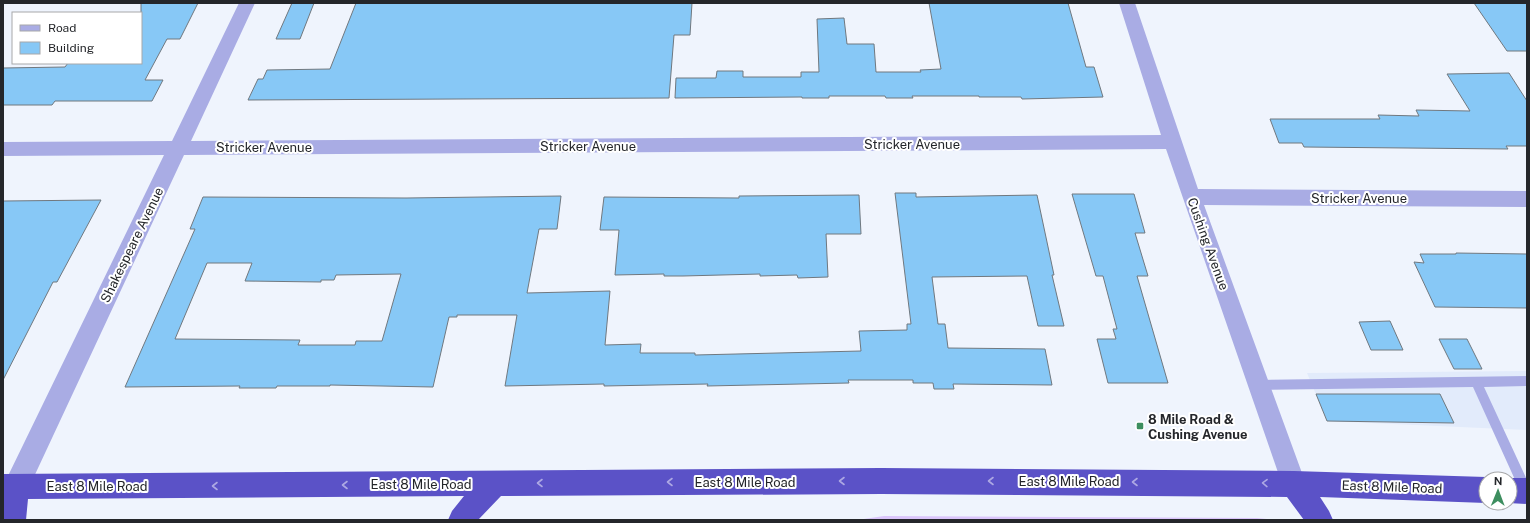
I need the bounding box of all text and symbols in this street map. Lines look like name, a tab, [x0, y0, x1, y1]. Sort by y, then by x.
legend	[12, 12, 142, 64]
text: Road	[48, 21, 76, 35]
text: Building	[48, 41, 94, 55]
street label: Stricker Avenue	[864, 137, 960, 152]
street label: Stricker Avenue	[540, 139, 636, 154]
street label: Stricker Avenue	[216, 140, 312, 155]
street label: Shakespeare Avenue	[98, 185, 166, 305]
street label: Stricker Avenue	[1311, 191, 1407, 206]
street label: Cushing Avenue	[1184, 196, 1232, 292]
place label: 8 Mile Road & Cushing Avenue	[1148, 412, 1247, 442]
marker: 8 Mile Road & Cushing Avenue	[1135, 421, 1145, 431]
north arrow	[1478, 471, 1518, 511]
street label: East 8 Mile Road	[1019, 474, 1119, 489]
street label: East 8 Mile Road	[695, 475, 795, 490]
text: N	[1494, 475, 1503, 487]
street label: East 8 Mile Road	[371, 477, 471, 492]
one-way arrow	[839, 477, 845, 485]
one-way arrow	[988, 477, 994, 485]
one-way arrow	[667, 478, 673, 486]
one-way arrow	[1132, 478, 1138, 486]
street label: East 8 Mile Road	[1341, 478, 1443, 496]
street label: East 8 Mile Road	[47, 479, 147, 494]
one-way arrow	[537, 479, 543, 487]
one-way arrow	[1262, 479, 1268, 487]
one-way arrow	[342, 480, 348, 489]
one-way arrow	[212, 482, 218, 490]

